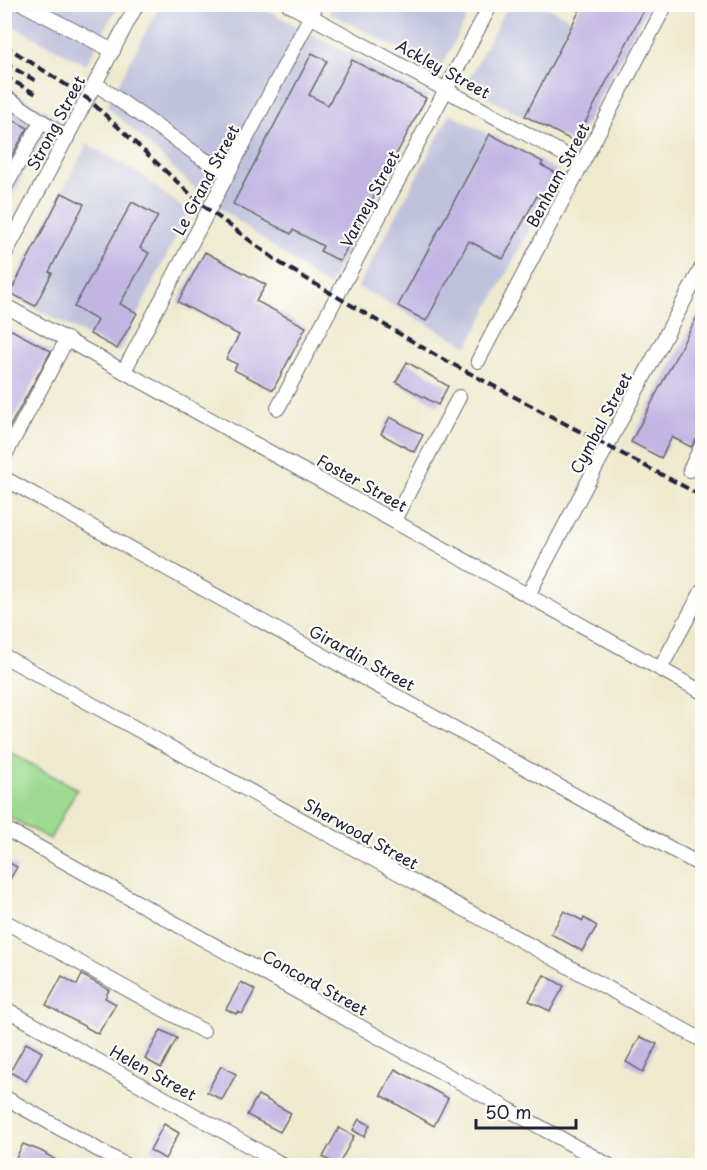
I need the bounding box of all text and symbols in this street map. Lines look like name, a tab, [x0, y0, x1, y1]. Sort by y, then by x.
street label: Ackley Street	[392, 32, 495, 104]
street label: Strong Street	[20, 70, 90, 174]
street label: Benham Street	[519, 118, 595, 231]
street label: Le Grand Street	[166, 120, 245, 239]
street label: Varney Street	[333, 145, 405, 251]
street label: Cymbal Street	[563, 368, 637, 478]
street label: Foster Street	[313, 447, 412, 517]
street label: Girardin Street	[305, 618, 420, 696]
street label: Sherwood Street	[300, 792, 424, 875]
street label: Concord Street	[258, 943, 373, 1021]
street label: Helen Street	[106, 1038, 202, 1106]
scale bar	[476, 1092, 576, 1130]
text: 50 m	[485, 1098, 532, 1125]

